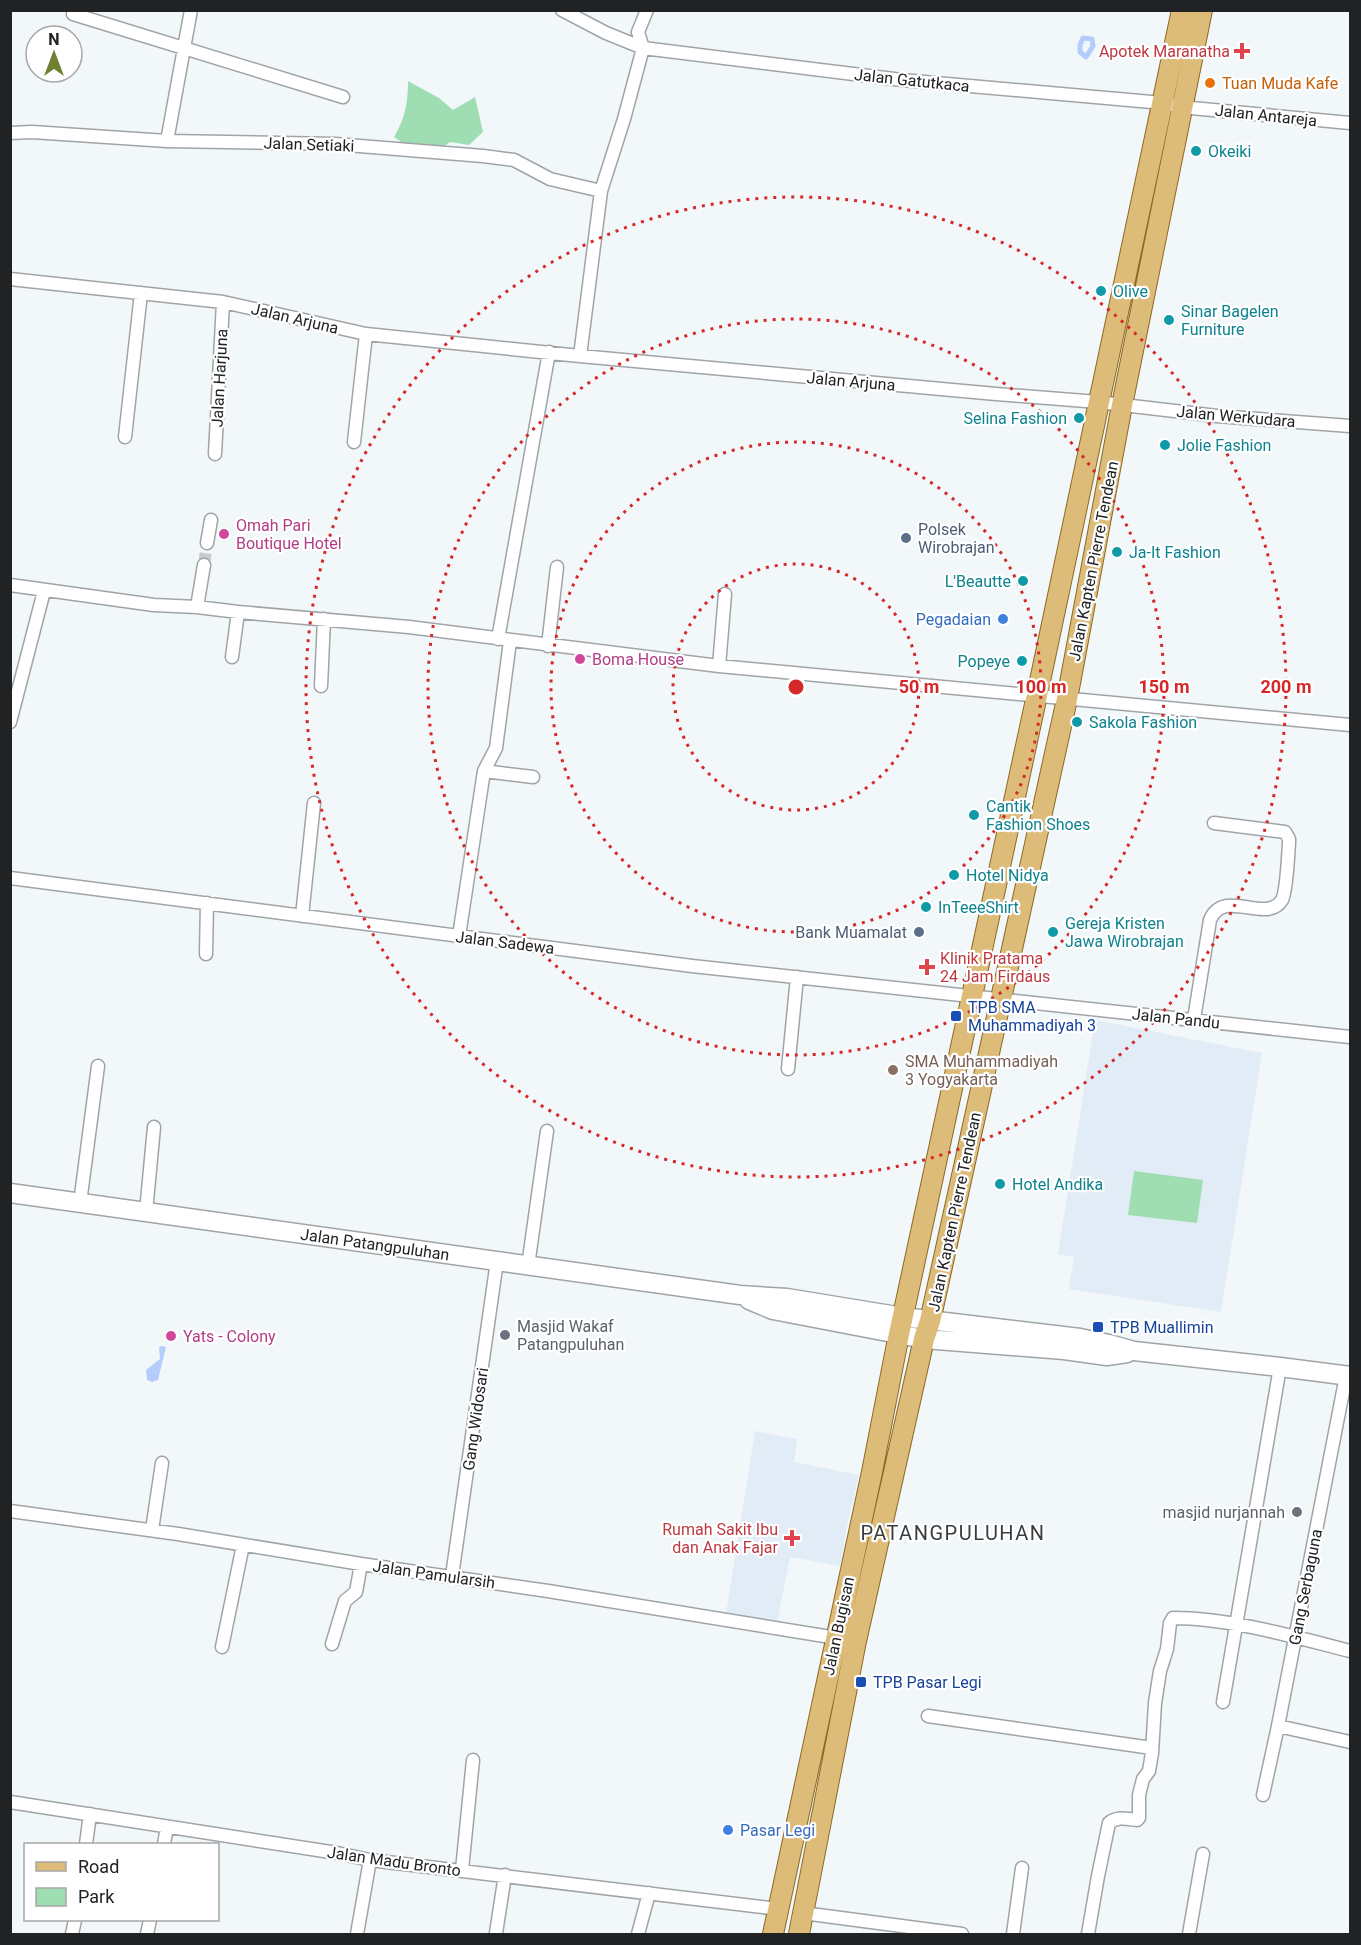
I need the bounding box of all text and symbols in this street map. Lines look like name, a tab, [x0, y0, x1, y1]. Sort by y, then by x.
north arrow	[24, 24, 84, 84]
text: N	[48, 30, 60, 49]
place label: Apotek Maranatha	[1099, 42, 1230, 61]
marker: Apotek Maranatha	[1235, 44, 1249, 58]
street label: Jalan Gatutkaca	[853, 65, 970, 96]
place label: Tuan Muda Kafe	[1222, 74, 1338, 93]
marker: Tuan Muda Kafe	[1203, 76, 1217, 90]
street label: Jalan Antareja	[1214, 101, 1318, 130]
street label: Jalan Setiaki	[263, 133, 355, 156]
place label: Okeiki	[1208, 142, 1251, 161]
marker: Okeiki	[1189, 144, 1203, 158]
place label: Olive	[1113, 282, 1148, 301]
marker: Olive	[1094, 284, 1108, 298]
street label: Jalan Arjuna	[249, 299, 340, 338]
place label: Sinar Bagelen Furniture	[1181, 302, 1279, 339]
marker: Sinar Bagelen Furniture	[1162, 313, 1176, 327]
street label: Jalan Harjuna	[207, 328, 232, 428]
street label: Jalan Arjuna	[806, 368, 896, 395]
street label: Jalan Werkudara	[1176, 402, 1296, 431]
place label: Selina Fashion	[964, 409, 1067, 428]
marker: Selina Fashion	[1072, 411, 1086, 425]
place label: Jolie Fashion	[1177, 436, 1271, 455]
marker: Jolie Fashion	[1158, 438, 1172, 452]
street label: Jalan Kapten Pierre Tendean	[1065, 459, 1122, 663]
place label: Omah Pari Boutique Hotel	[236, 516, 342, 553]
place label: Polsek Wirobrajan	[918, 520, 995, 557]
marker: Omah Pari Boutique Hotel	[217, 527, 231, 541]
marker: Polsek Wirobrajan	[899, 531, 913, 545]
place label: Ja-It Fashion	[1129, 543, 1221, 562]
marker: Ja-It Fashion	[1110, 545, 1124, 559]
place label: L'Beautte	[945, 572, 1011, 591]
marker: L'Beautte	[1016, 574, 1030, 588]
place label: Pegadaian	[916, 610, 991, 629]
marker: Pegadaian	[996, 612, 1010, 626]
place label: Boma House	[592, 650, 684, 669]
marker: Boma House	[573, 652, 587, 666]
place label: Popeye	[958, 652, 1010, 671]
marker: Popeye	[1015, 654, 1029, 668]
text: 50 m	[899, 676, 939, 697]
text: 100 m	[1015, 676, 1067, 697]
text: 150 m	[1138, 676, 1190, 697]
text: 200 m	[1260, 676, 1312, 697]
centre of rings	[786, 677, 806, 697]
place label: Sakola Fashion	[1089, 713, 1197, 732]
marker: Sakola Fashion	[1070, 715, 1084, 729]
place label: Cantik Fashion Shoes	[986, 797, 1090, 834]
marker: Cantik Fashion Shoes	[967, 808, 981, 822]
place label: Hotel Nidya	[966, 866, 1049, 885]
marker: Hotel Nidya	[947, 868, 961, 882]
place label: InTeeeShirt	[938, 898, 1019, 917]
marker: InTeeeShirt	[919, 900, 933, 914]
place label: Gereja Kristen Jawa Wirobrajan	[1065, 914, 1184, 951]
place label: Bank Muamalat	[795, 923, 907, 942]
marker: Bank Muamalat	[912, 925, 926, 939]
marker: Gereja Kristen Jawa Wirobrajan	[1046, 925, 1060, 939]
street label: Jalan Sadewa	[454, 927, 555, 958]
place label: Klinik Pratama 24 Jam Firdaus	[940, 949, 1050, 986]
marker: Klinik Pratama 24 Jam Firdaus	[918, 958, 936, 976]
place label: TPB SMA Muhammadiyah 3	[968, 998, 1096, 1035]
street label: Jalan Pandu	[1131, 1004, 1221, 1033]
marker: TPB SMA Muhammadiyah 3	[949, 1009, 963, 1023]
place label: SMA Muhammadiyah 3 Yogyakarta	[905, 1052, 1058, 1089]
marker: SMA Muhammadiyah 3 Yogyakarta	[886, 1063, 900, 1077]
street label: Jalan Kapten Pierre Tendean	[924, 1111, 985, 1314]
place label: Hotel Andika	[1012, 1175, 1103, 1194]
marker: Hotel Andika	[993, 1177, 1007, 1191]
street label: Jalan Patangpuluhan	[299, 1225, 451, 1264]
place label: Masjid Wakaf Patangpuluhan	[517, 1317, 624, 1354]
place label: TPB Muallimin	[1110, 1318, 1214, 1337]
marker: TPB Muallimin	[1091, 1320, 1105, 1334]
place label: Yats - Colony	[183, 1327, 276, 1346]
marker: Masjid Wakaf Patangpuluhan	[498, 1328, 512, 1342]
marker: Yats - Colony	[164, 1329, 178, 1343]
street label: Gang Widosari	[459, 1366, 492, 1472]
place label: masjid nurjannah	[1163, 1503, 1285, 1522]
marker: masjid nurjannah	[1290, 1505, 1304, 1519]
place label: Rumah Sakit Ibu dan Anak Fajar	[662, 1520, 779, 1557]
district label: PATANGPULUHAN	[860, 1521, 1046, 1545]
street label: Gang Serbaguna	[1285, 1527, 1326, 1647]
marker: Rumah Sakit Ibu dan Anak Fajar	[783, 1529, 801, 1547]
street label: Jalan Pamularsih	[371, 1556, 496, 1592]
street label: Jalan Bugisan	[819, 1575, 858, 1677]
place label: TPB Pasar Legi	[873, 1673, 982, 1692]
marker: TPB Pasar Legi	[854, 1675, 868, 1689]
place label: Pasar Legi	[740, 1821, 815, 1840]
marker: Pasar Legi	[721, 1823, 735, 1837]
legend	[24, 1843, 219, 1921]
street label: Jalan Madu Bronto	[326, 1843, 462, 1880]
text: Road	[78, 1856, 119, 1877]
text: Park	[78, 1886, 115, 1907]

